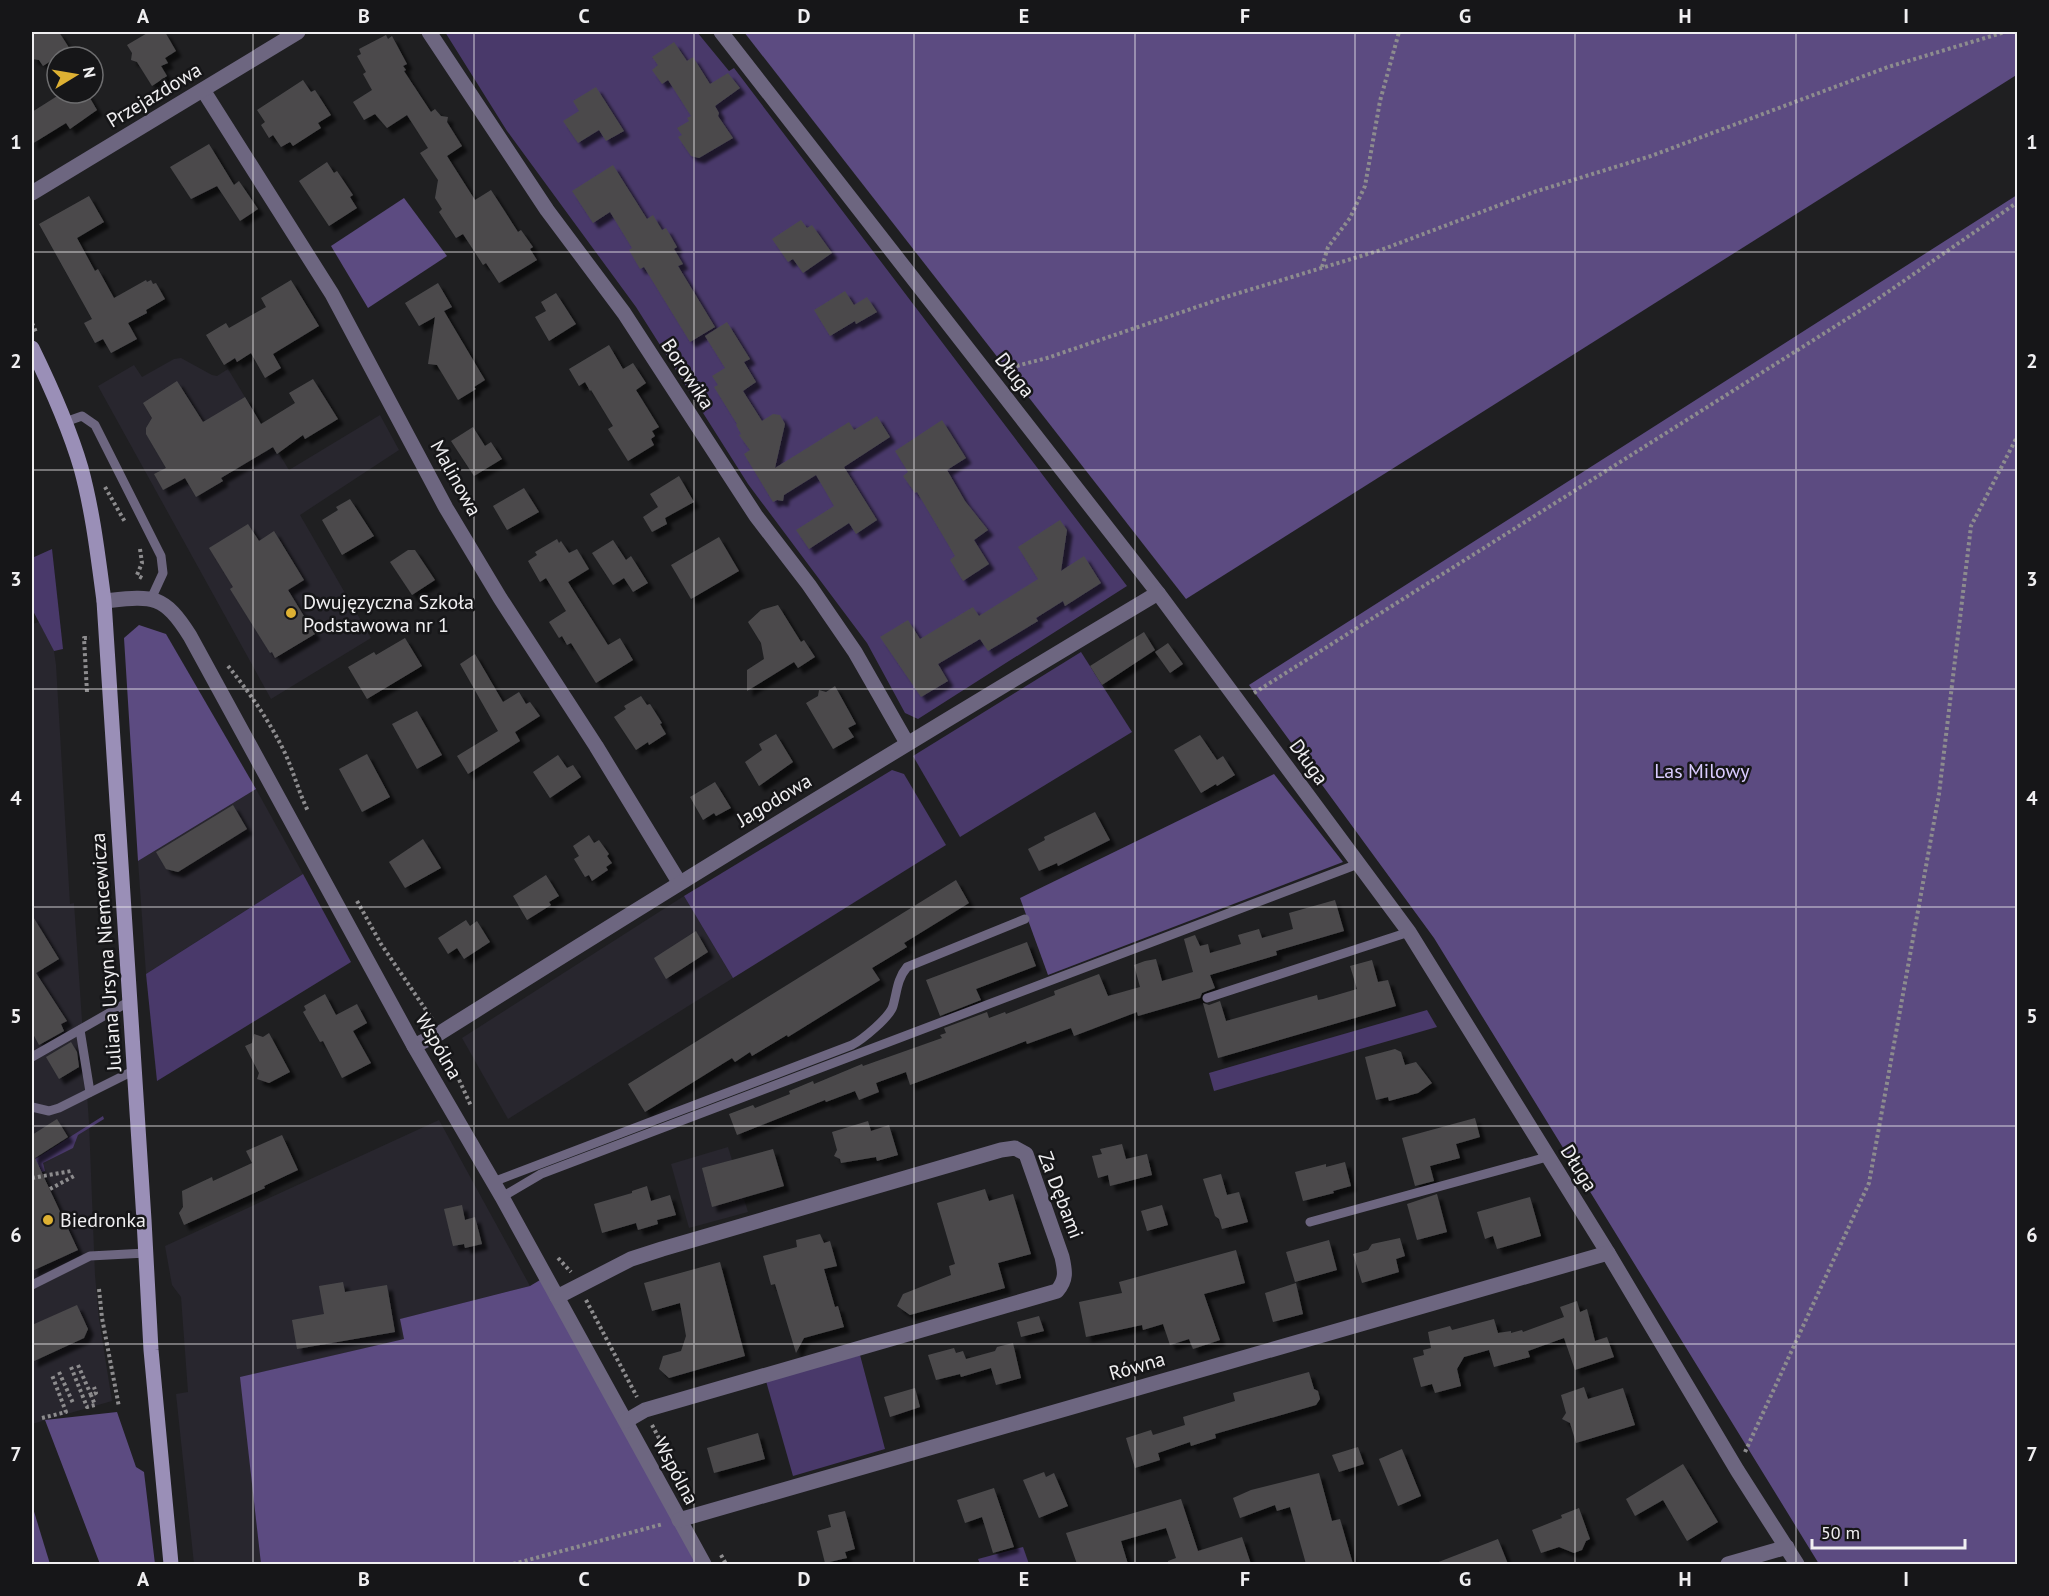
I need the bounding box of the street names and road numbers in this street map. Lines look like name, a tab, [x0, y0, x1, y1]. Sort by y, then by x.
street label: Przejazdowa	[102, 57, 206, 133]
street label: Borowika	[656, 334, 720, 414]
street label: Długa	[989, 347, 1041, 403]
street label: Malinowa	[425, 435, 487, 521]
street label: Długa	[1284, 734, 1334, 790]
street label: Jagodowa	[731, 767, 816, 833]
street label: Juliana Ursyna Niemcewicza	[85, 832, 127, 1073]
street label: Wspólna	[410, 1008, 468, 1084]
street label: Długa	[1555, 1140, 1603, 1196]
street label: Za Dębami	[1033, 1148, 1089, 1242]
street label: Równa	[1106, 1346, 1168, 1386]
street label: Wspólna	[648, 1433, 704, 1509]

